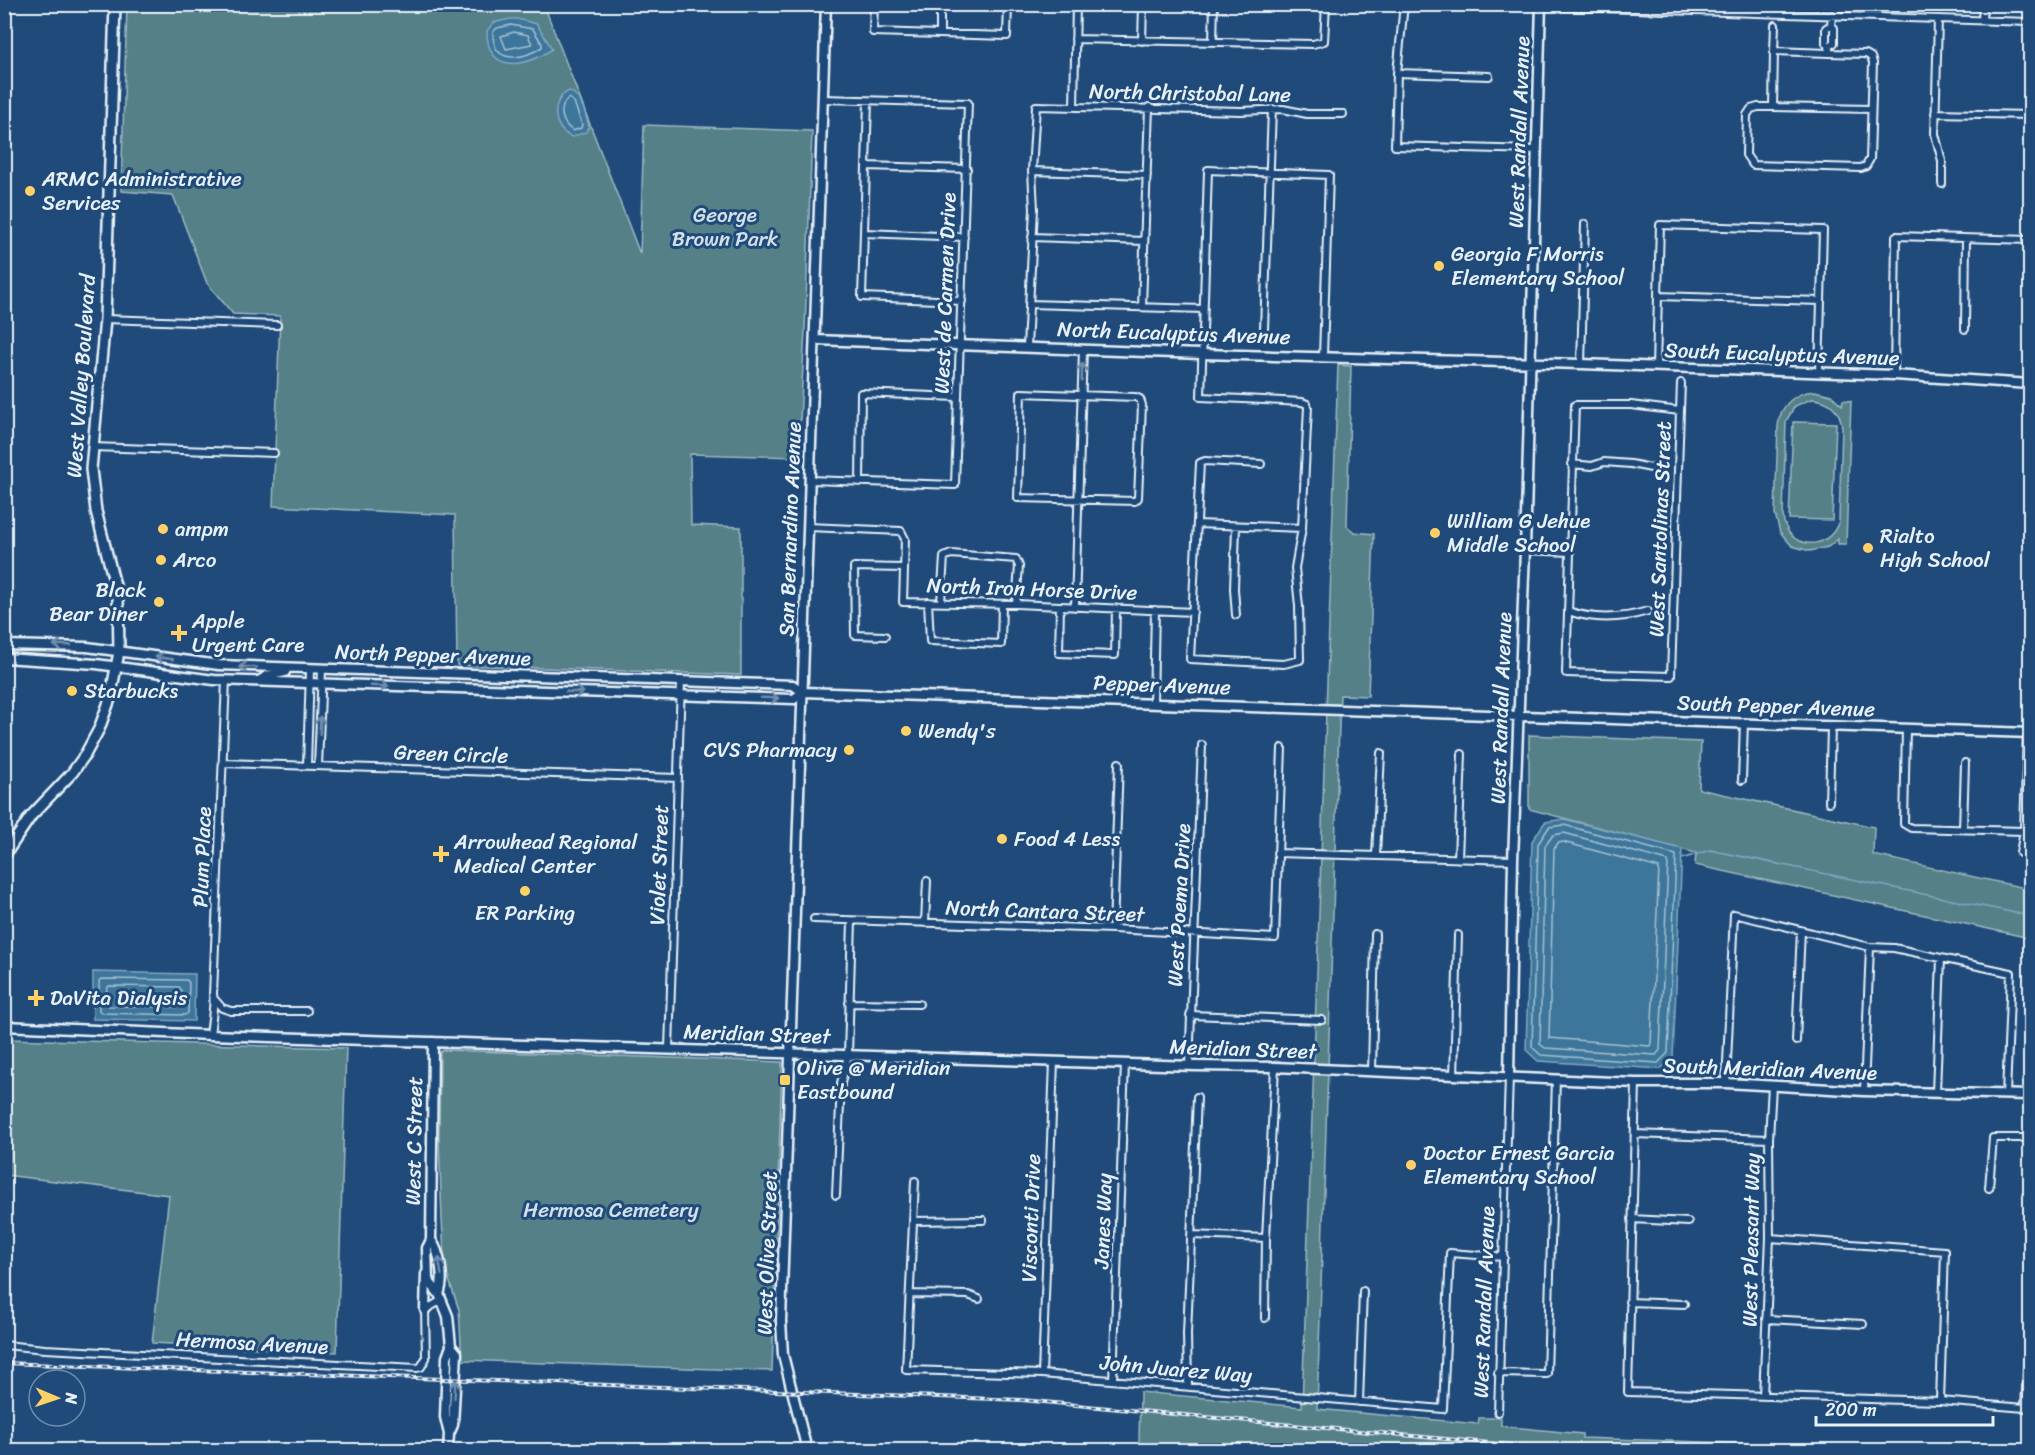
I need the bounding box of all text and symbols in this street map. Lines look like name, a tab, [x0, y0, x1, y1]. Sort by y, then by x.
street label: West Randall Avenue	[1497, 35, 1541, 229]
street label: North Christobal Lane	[1089, 72, 1292, 114]
place label: ARMC Administrative Services	[41, 160, 242, 222]
marker: ARMC Administrative Services	[23, 184, 37, 198]
street label: West de Carmen Drive	[922, 192, 968, 394]
park label: George Brown Park	[672, 196, 778, 258]
place label: Georgia F Morris Elementary School	[1451, 235, 1625, 297]
marker: Georgia F Morris Elementary School	[1432, 259, 1446, 273]
street label: West Valley Boulevard	[55, 271, 107, 479]
street label: North Eucalyptus Avenue	[1057, 310, 1292, 356]
street label: South Eucalyptus Avenue	[1664, 331, 1900, 377]
one-way arrow	[1077, 362, 1088, 382]
street label: West Santolinas Street	[1637, 420, 1683, 638]
street label: San Bernardino Avenue	[767, 421, 813, 637]
place label: William G Jehue Middle School	[1447, 502, 1590, 564]
place label: ampm	[175, 510, 229, 548]
place label: Rialto High School	[1880, 517, 1991, 579]
marker: ampm	[156, 522, 170, 536]
marker: William G Jehue Middle School	[1428, 526, 1442, 540]
place label: Arco	[172, 541, 217, 579]
marker: Rialto High School	[1861, 541, 1875, 555]
marker: Arco	[154, 553, 168, 567]
street label: North Iron Horse Drive	[926, 566, 1138, 612]
place label: Black Bear Diner	[49, 571, 148, 633]
marker: Black Bear Diner	[152, 595, 166, 609]
place label: Apple Urgent Care	[191, 602, 304, 664]
street label: West Randall Avenue	[1479, 611, 1523, 805]
marker: Apple Urgent Care	[170, 624, 188, 642]
street label: North Pepper Avenue	[334, 633, 532, 677]
one-way arrow	[53, 640, 72, 651]
one-way arrow	[155, 653, 174, 664]
one-way arrow	[238, 661, 258, 672]
street label: Pepper Avenue	[1093, 664, 1232, 706]
place label: Starbucks	[84, 672, 179, 710]
one-way arrow	[370, 680, 390, 691]
marker: Starbucks	[65, 684, 79, 698]
street label: South Pepper Avenue	[1676, 684, 1876, 728]
one-way arrow	[565, 687, 585, 698]
one-way arrow	[759, 693, 779, 704]
place label: Wendy's	[918, 712, 996, 750]
one-way arrow	[315, 715, 326, 735]
marker: Wendy's	[899, 724, 913, 738]
place label: CVS Pharmacy	[704, 731, 837, 769]
street label: Green Circle	[393, 733, 509, 775]
marker: CVS Pharmacy	[842, 743, 856, 757]
street label: Violet Street	[638, 804, 680, 926]
street label: Plum Place	[181, 806, 223, 908]
place label: Food 4 Less	[1014, 820, 1120, 858]
street label: West Poema Drive	[1156, 822, 1202, 988]
place label: Arrowhead Regional Medical Center	[453, 823, 638, 885]
marker: Food 4 Less	[995, 832, 1009, 846]
marker: Arrowhead Regional Medical Center	[432, 845, 450, 863]
marker: ER Parking	[518, 884, 532, 898]
street label: North Cantara Street	[945, 889, 1147, 934]
place label: ER Parking	[475, 894, 576, 932]
place label: DaVita Dialysis	[50, 979, 188, 1017]
marker: DaVita Dialysis	[27, 989, 45, 1007]
street label: Meridian Street	[683, 1012, 833, 1056]
street label: Meridian Street	[1169, 1027, 1319, 1071]
street label: South Meridian Avenue	[1662, 1046, 1878, 1092]
place label: Olive @ Meridian Eastbound	[797, 1049, 950, 1111]
marker: Olive @ Meridian Eastbound	[778, 1073, 792, 1087]
street label: West C Street	[394, 1076, 434, 1206]
place label: Doctor Ernest Garcia Elementary School	[1423, 1134, 1615, 1196]
street label: Visconti Drive	[1010, 1153, 1052, 1283]
street label: West Pleasant Way	[1730, 1153, 1772, 1327]
marker: Doctor Ernest Garcia Elementary School	[1404, 1158, 1418, 1172]
street label: West Olive Street	[745, 1171, 789, 1335]
street label: Janes Way	[1082, 1172, 1124, 1270]
park label: Hermosa Cemetery	[523, 1191, 699, 1229]
street label: West Randall Avenue	[1462, 1205, 1506, 1399]
one-way arrow	[434, 1257, 445, 1276]
street label: Hermosa Avenue	[175, 1320, 329, 1366]
street label: John Juarez Way	[1097, 1343, 1254, 1395]
north arrow	[27, 1368, 87, 1428]
one-way arrow	[450, 1379, 461, 1399]
scale bar	[1816, 1389, 1993, 1427]
text: N	[57, 1391, 86, 1405]
text: 200 m	[1825, 1394, 1877, 1426]

